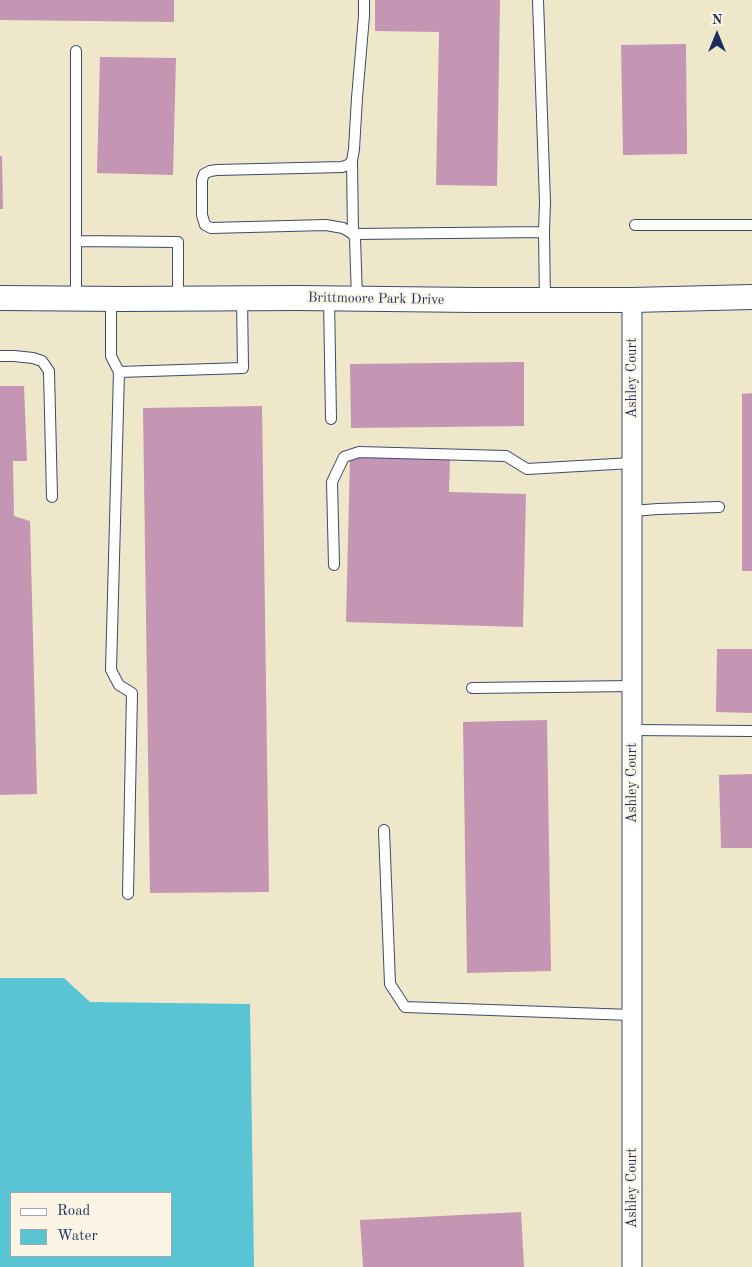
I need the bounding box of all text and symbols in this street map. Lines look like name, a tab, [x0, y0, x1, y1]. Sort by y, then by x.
north arrow	[692, 10, 742, 60]
text: N	[712, 13, 722, 27]
street label: Brittmoore Park Drive	[308, 289, 444, 309]
street label: Ashley Court	[624, 338, 640, 418]
street label: Ashley Court	[624, 743, 640, 823]
street label: Ashley Court	[624, 1148, 640, 1228]
legend	[10, 1192, 172, 1257]
text: Road	[57, 1204, 90, 1219]
text: Water	[57, 1229, 98, 1244]

